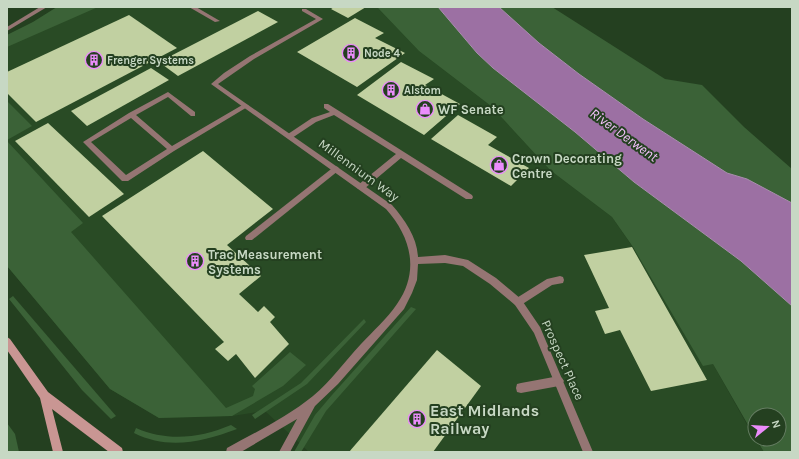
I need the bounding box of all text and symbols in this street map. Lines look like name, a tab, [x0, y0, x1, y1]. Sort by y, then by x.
building icon: Node 4	[341, 43, 361, 63]
place label: Node 4	[364, 47, 400, 60]
building icon: Frenger Systems	[84, 50, 104, 70]
place label: Frenger Systems	[107, 54, 194, 67]
building icon: Alstom	[381, 80, 401, 100]
place label: Alstom	[404, 84, 441, 97]
shop icon: WF Senate	[415, 99, 435, 119]
place label: WF Senate	[438, 102, 504, 117]
water label: River Derwent	[587, 105, 661, 165]
street label: Millennium Way	[316, 136, 402, 204]
place label: Crown Decorating Centre	[512, 151, 622, 181]
shop icon: Crown Decorating Centre	[489, 155, 509, 175]
place label: Trac Measurement Systems	[208, 247, 322, 277]
building icon: Trac Measurement Systems	[185, 251, 205, 271]
street label: Prospect Place	[539, 318, 588, 403]
place label: East Midlands Railway	[430, 401, 539, 438]
north arrow	[747, 407, 787, 447]
building icon: East Midlands Railway	[407, 409, 427, 429]
text: N	[769, 418, 783, 430]

